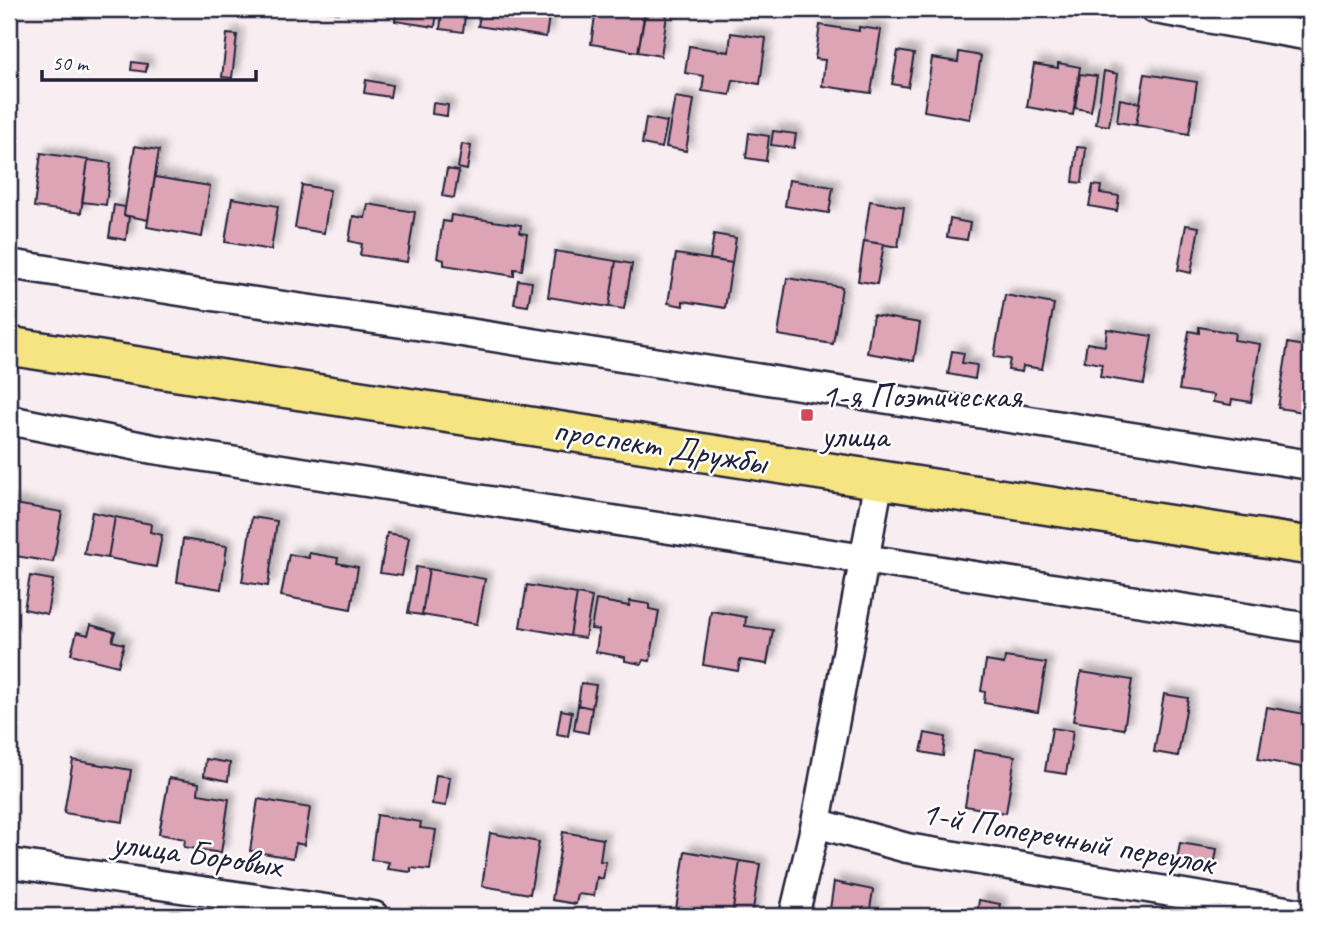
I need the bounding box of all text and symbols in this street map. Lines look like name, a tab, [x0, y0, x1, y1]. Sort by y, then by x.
scale bar	[42, 38, 256, 82]
text: 50 m	[52, 50, 90, 76]
place label: 1-я Поэтическая улица	[819, 373, 1023, 458]
street label: проспект Дружбы	[550, 406, 772, 485]
marker: 1-я Поэтическая улица	[799, 407, 815, 423]
street label: 1-й Поперечный переулок	[918, 790, 1221, 886]
street label: улица Боровых	[107, 819, 287, 888]

